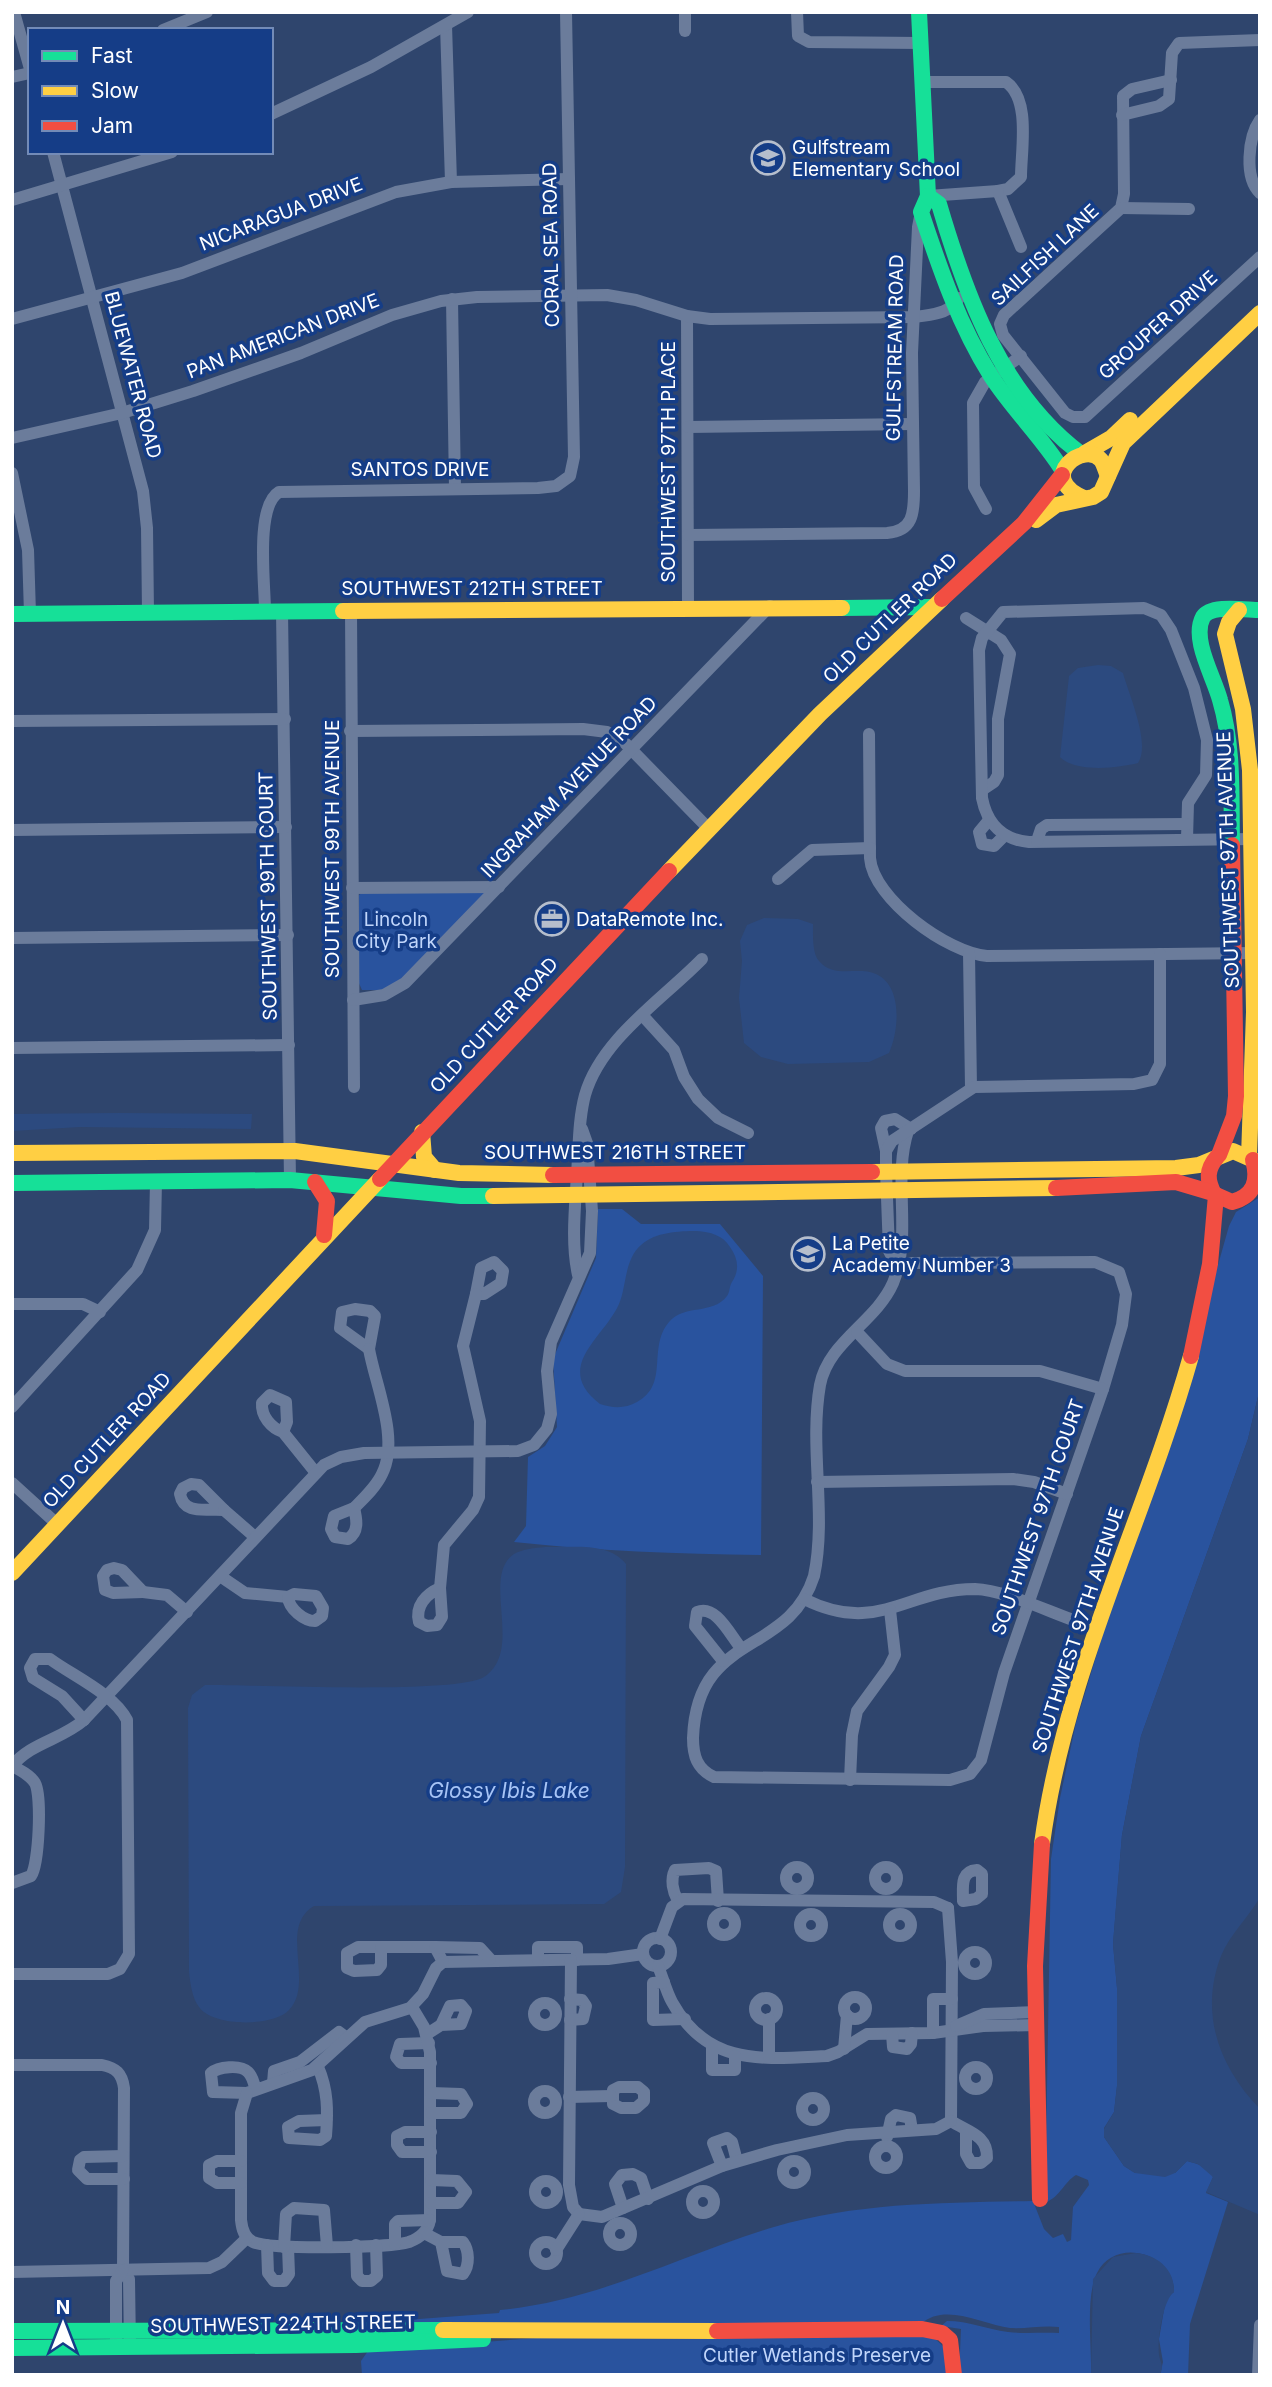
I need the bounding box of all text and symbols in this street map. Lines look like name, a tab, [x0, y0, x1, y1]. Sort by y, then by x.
legend	[28, 28, 273, 154]
text: Fast	[91, 43, 133, 68]
text: Slow	[91, 78, 139, 103]
text: Jam	[91, 113, 133, 138]
place label: Gulfstream Elementary School	[792, 136, 960, 181]
school or university icon: Gulfstream Elementary School	[749, 139, 787, 177]
street label: CORAL SEA ROAD	[538, 162, 564, 328]
street label: NICARAGUA DRIVE	[196, 172, 366, 256]
street label: SAILFISH LANE	[986, 199, 1104, 311]
street label: GULFSTREAM ROAD	[882, 254, 908, 442]
street label: GROUPER DRIVE	[1094, 266, 1222, 384]
street label: BLUEWATER ROAD	[100, 289, 166, 461]
street label: PAN AMERICAN DRIVE	[183, 289, 383, 383]
street label: SOUTHWEST 97TH PLACE	[657, 341, 680, 583]
street label: SANTOS DRIVE	[351, 458, 489, 481]
street label: OLD CUTLER ROAD	[818, 548, 962, 688]
street label: SOUTHWEST 212TH STREET	[341, 577, 603, 600]
street label: INGRAHAM AVENUE ROAD	[476, 692, 662, 882]
street label: SOUTHWEST 99TH AVENUE	[321, 720, 344, 978]
street label: SOUTHWEST 97TH AVENUE	[1212, 731, 1244, 989]
street label: SOUTHWEST 99TH COURT	[254, 771, 282, 1021]
office icon: DataRemote Inc.	[533, 900, 571, 938]
park label: Lincoln City Park	[355, 908, 437, 953]
place label: DataRemote Inc.	[576, 908, 724, 931]
street label: OLD CUTLER ROAD	[425, 952, 563, 1098]
street label: SOUTHWEST 216TH STREET	[484, 1141, 746, 1164]
place label: La Petite Academy Number 3	[832, 1232, 1011, 1277]
school or university icon: La Petite Academy Number 3	[789, 1235, 827, 1273]
street label: OLD CUTLER ROAD	[38, 1367, 176, 1513]
street label: SOUTHWEST 97TH COURT	[987, 1396, 1089, 1638]
street label: SOUTHWEST 97TH AVENUE	[1027, 1504, 1129, 1756]
water label: Glossy Ibis Lake	[428, 1778, 590, 1803]
north arrow	[28, 2289, 98, 2359]
text: N	[56, 2296, 70, 2319]
street label: SOUTHWEST 224TH STREET	[150, 2310, 416, 2338]
park label: Cutler Wetlands Preserve	[703, 2344, 931, 2367]

